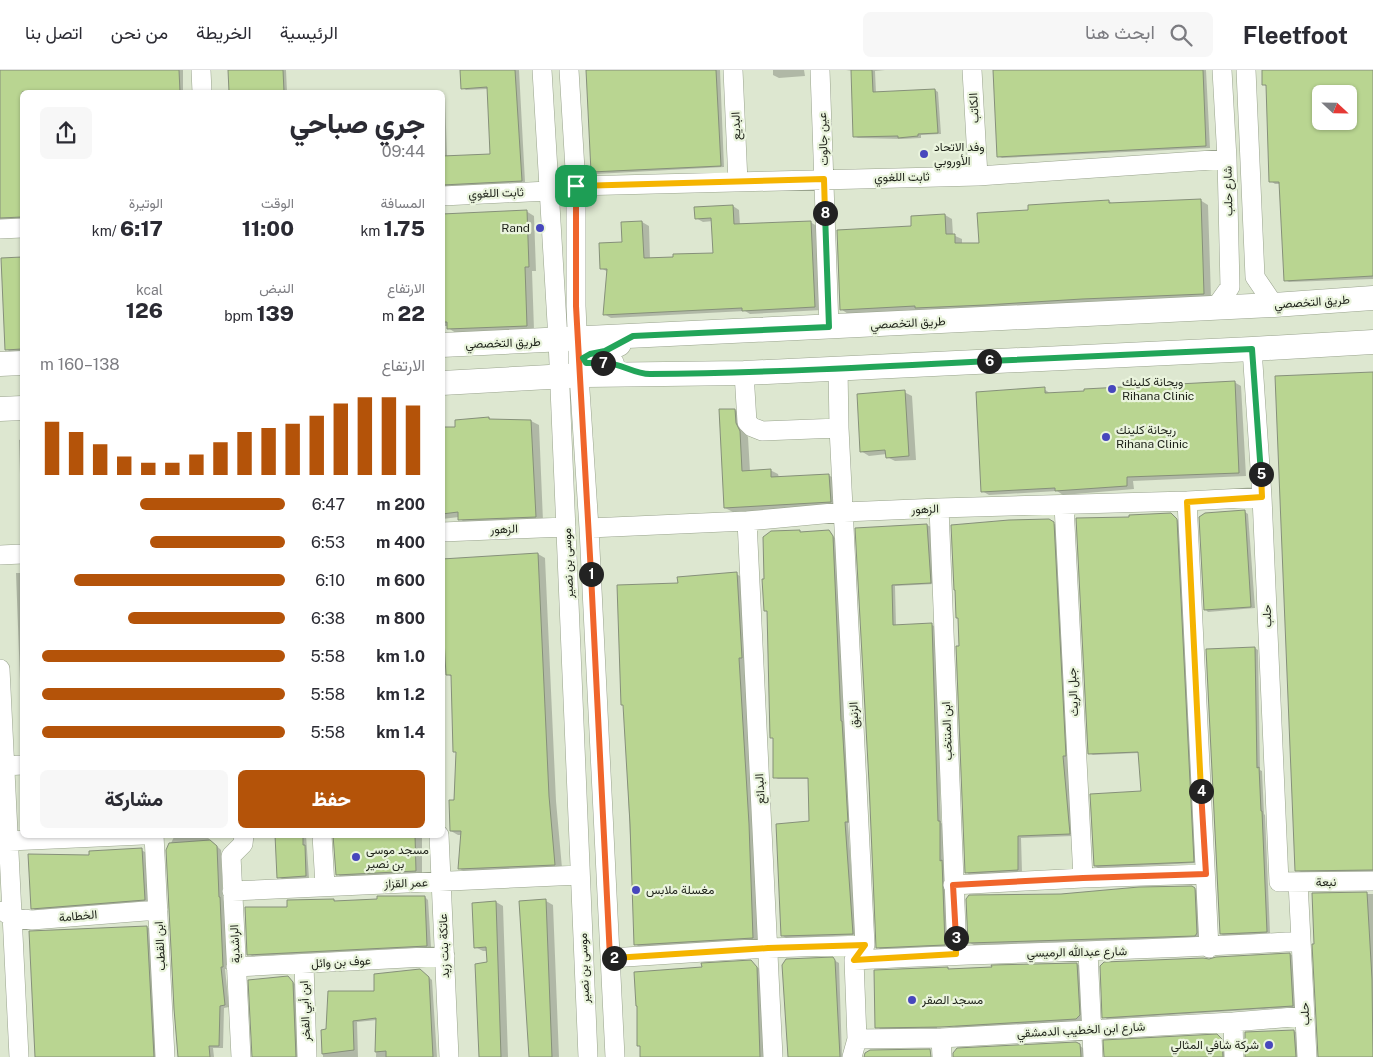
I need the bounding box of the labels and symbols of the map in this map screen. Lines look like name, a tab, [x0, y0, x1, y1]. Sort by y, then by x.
north arrow	[1312, 85, 1358, 130]
street label: الكاتب	[966, 92, 982, 124]
street label: البديع	[729, 112, 745, 140]
street label: عين جالوت	[815, 112, 832, 166]
place label: وفد الاتحاد الأوروبي	[934, 140, 984, 171]
marker: وفد الاتحاد الأوروبي	[918, 148, 930, 160]
pin	[555, 165, 597, 207]
street label: شارع حلب	[1221, 166, 1237, 216]
street label: ثابت اللغوي	[874, 170, 930, 187]
street label: ثابت اللغوي	[468, 185, 524, 204]
pin: 8	[812, 200, 838, 226]
place label: Rand	[501, 221, 530, 235]
marker: Rand	[534, 222, 546, 234]
street label: طريق التخصصي	[1274, 292, 1351, 315]
street label: طريق التخصصي	[870, 314, 946, 335]
street label: طريق التخصصي	[465, 335, 541, 354]
pin: 6	[976, 348, 1002, 374]
pin: 7	[590, 350, 616, 376]
place label: ويحانة كلينك Rihana Clinic	[1122, 375, 1194, 403]
marker: ويحانة كلينك Rihana Clinic	[1106, 383, 1118, 395]
place label: ريحانة كلينك Rihana Clinic	[1116, 423, 1188, 451]
marker: ريحانة كلينك Rihana Clinic	[1100, 431, 1112, 443]
pin: 5	[1248, 462, 1274, 486]
street label: الزهور	[910, 502, 939, 518]
street label: الزهور	[489, 522, 518, 538]
street label: موسى بن نصير	[560, 528, 577, 599]
pin: 1	[578, 562, 604, 586]
street label: حلب	[1260, 604, 1274, 628]
street label: جبل الريث	[1065, 667, 1082, 717]
street label: ابن المنتخب	[939, 701, 956, 761]
street label: الزنبق	[846, 702, 863, 728]
street label: البدائع	[752, 773, 770, 805]
pin: 4	[1188, 778, 1214, 804]
place label: مسجد موسى بن نصير	[365, 843, 429, 872]
marker: مسجد موسى بن نصير	[350, 851, 362, 863]
street label: عمر القزاز	[383, 875, 428, 892]
street label: نبعة	[1316, 875, 1336, 889]
place label: مغسلة ملابس	[646, 883, 714, 898]
marker: مغسلة ملابس	[630, 884, 642, 896]
street label: الخطامة	[58, 907, 98, 925]
street label: عاتكة بنت زيد	[436, 913, 453, 978]
street label: ابن القطب	[152, 921, 169, 971]
street label: الراشدية	[227, 924, 244, 964]
pin: 3	[944, 926, 968, 950]
street label: موسى بن نصير	[576, 933, 593, 1004]
street label: شارع عبدالله الرميسي	[1027, 944, 1127, 963]
pin: 2	[602, 946, 626, 970]
street label: عوف بن وائل	[311, 953, 371, 972]
street label: ابن أبي الفخر	[297, 980, 316, 1043]
place label: مسجد الصقر	[921, 993, 983, 1008]
marker: مسجد الصقر	[906, 994, 918, 1006]
street label: حلب	[1297, 1002, 1313, 1026]
street label: شارع ابن الخطيب الدمشقي	[1016, 1020, 1146, 1043]
place label: شركة شافي المثالي	[1171, 1038, 1259, 1055]
marker: شركة شافي المثالي	[1263, 1039, 1275, 1051]

